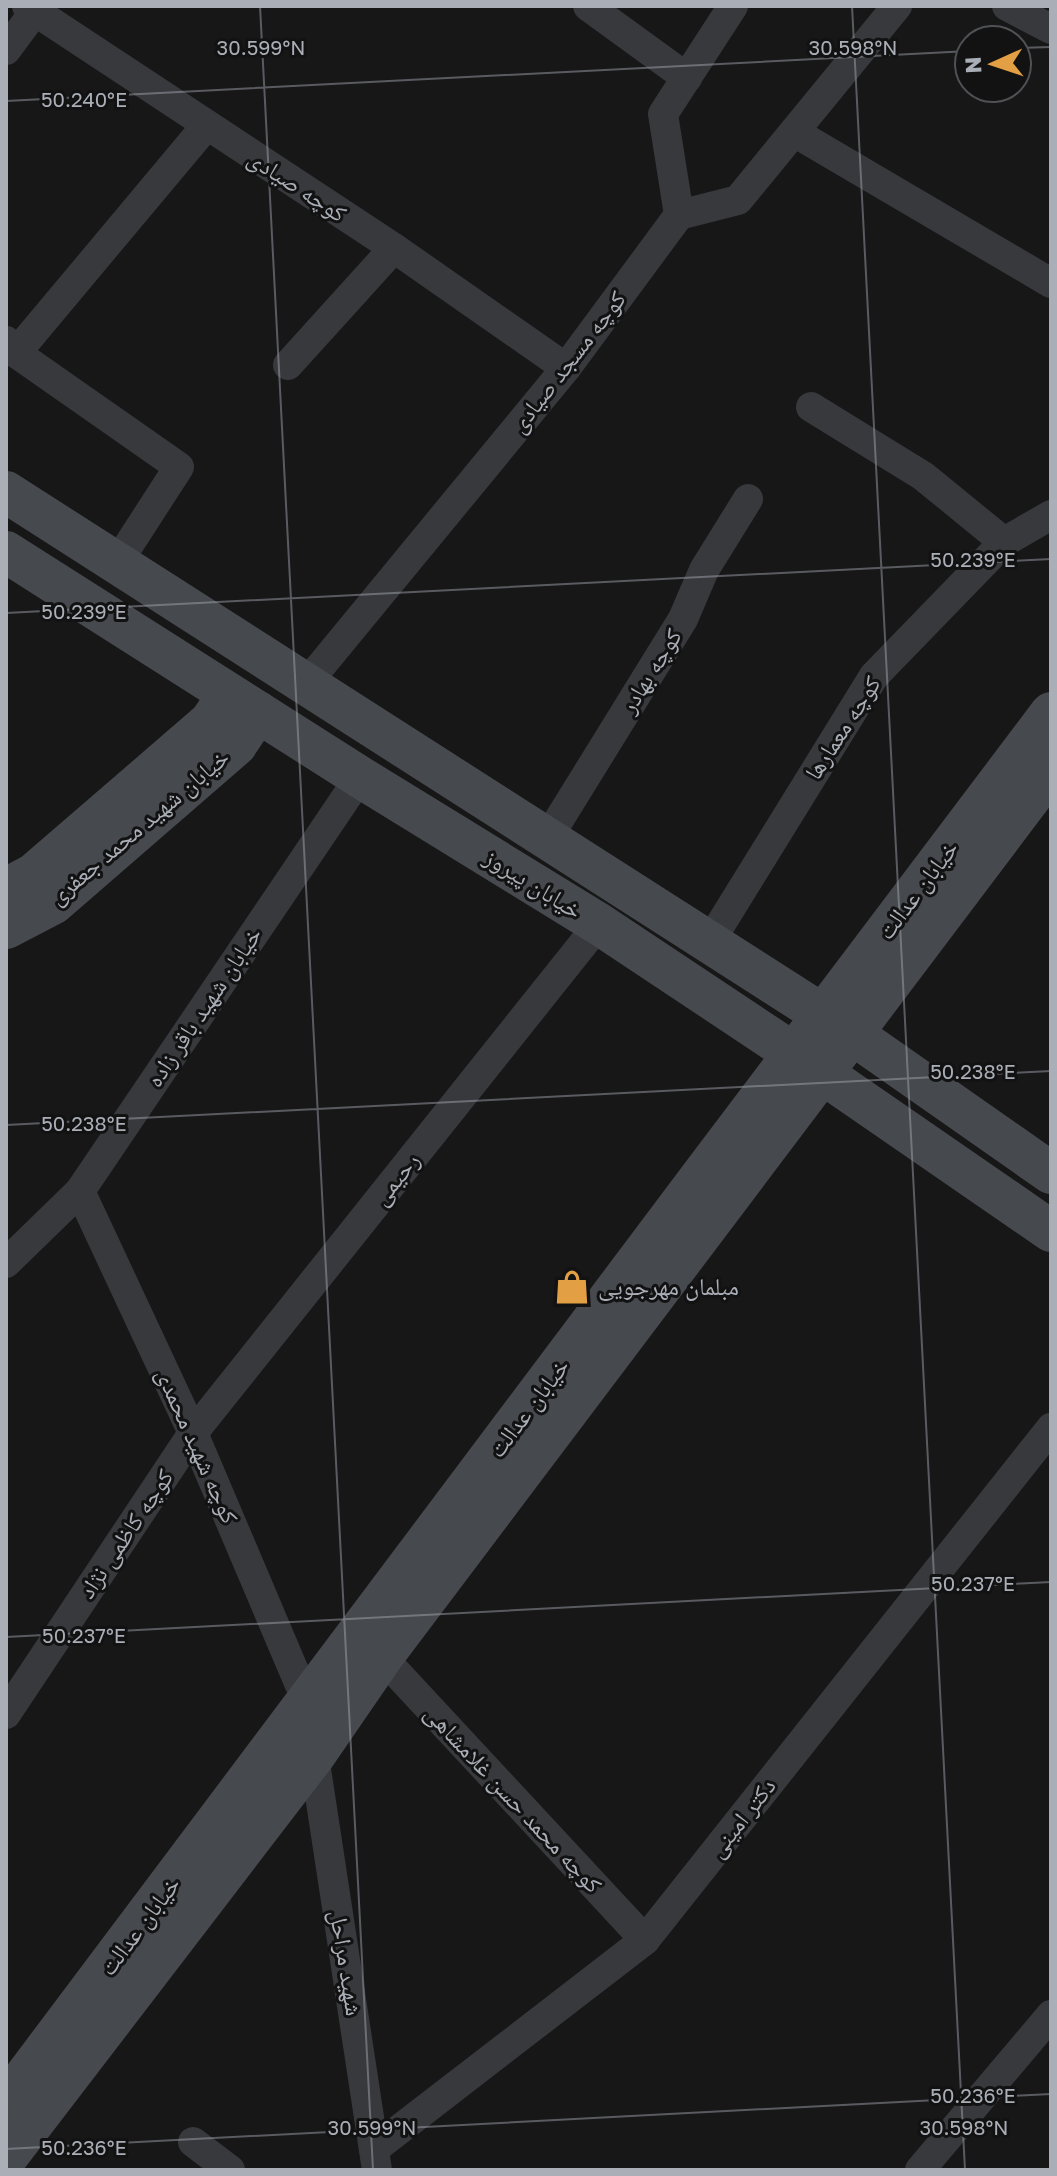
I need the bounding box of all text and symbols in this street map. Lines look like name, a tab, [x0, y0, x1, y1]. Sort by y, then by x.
north arrow	[953, 24, 1033, 104]
text: 30.599°N	[217, 35, 305, 59]
text: 30.598°N	[809, 35, 898, 59]
text: N	[959, 56, 986, 74]
text: 50.240°E	[41, 87, 127, 111]
street label: کوچه صیادی	[243, 142, 353, 228]
street label: کوچه مسجد صیادی	[502, 284, 632, 438]
text: 50.239°E	[930, 547, 1016, 571]
text: 50.239°E	[41, 599, 127, 623]
street label: کوچه بهادر	[612, 622, 688, 719]
street label: کوچه معمارها	[798, 670, 887, 785]
street label: خیابان شهید محمد جعفری	[42, 742, 235, 911]
street label: خیابان عدالت	[870, 834, 964, 945]
street label: خیابان پیروز	[478, 841, 588, 925]
street label: خیابان شهید باقر زاده	[138, 921, 268, 1092]
text: 50.238°E	[930, 1059, 1016, 1083]
text: 50.238°E	[41, 1111, 127, 1135]
street label: رحیمی	[365, 1146, 426, 1211]
shop icon: مبلمان مهرجویی	[553, 1268, 591, 1306]
place label: مبلمان مهرجویی	[598, 1271, 739, 1301]
street label: خیابان عدالت	[481, 1352, 575, 1463]
street label: کوچه شهید محمدی	[150, 1363, 246, 1528]
street label: کوچه کاظمی نژاد	[71, 1463, 179, 1604]
text: 50.237°E	[931, 1571, 1015, 1595]
text: 50.237°E	[42, 1623, 126, 1647]
street label: کوچه محمد حسن غلامشاهی	[418, 1698, 609, 1899]
street label: دکتر امینی	[701, 1771, 782, 1863]
street label: خیابان عدالت	[92, 1870, 186, 1981]
street label: شهید مراحل	[324, 1908, 370, 2018]
text: 50.236°E	[930, 2083, 1016, 2107]
text: 30.599°N	[328, 2115, 416, 2139]
text: 30.598°N	[920, 2115, 1009, 2139]
text: 50.236°E	[41, 2135, 127, 2159]

